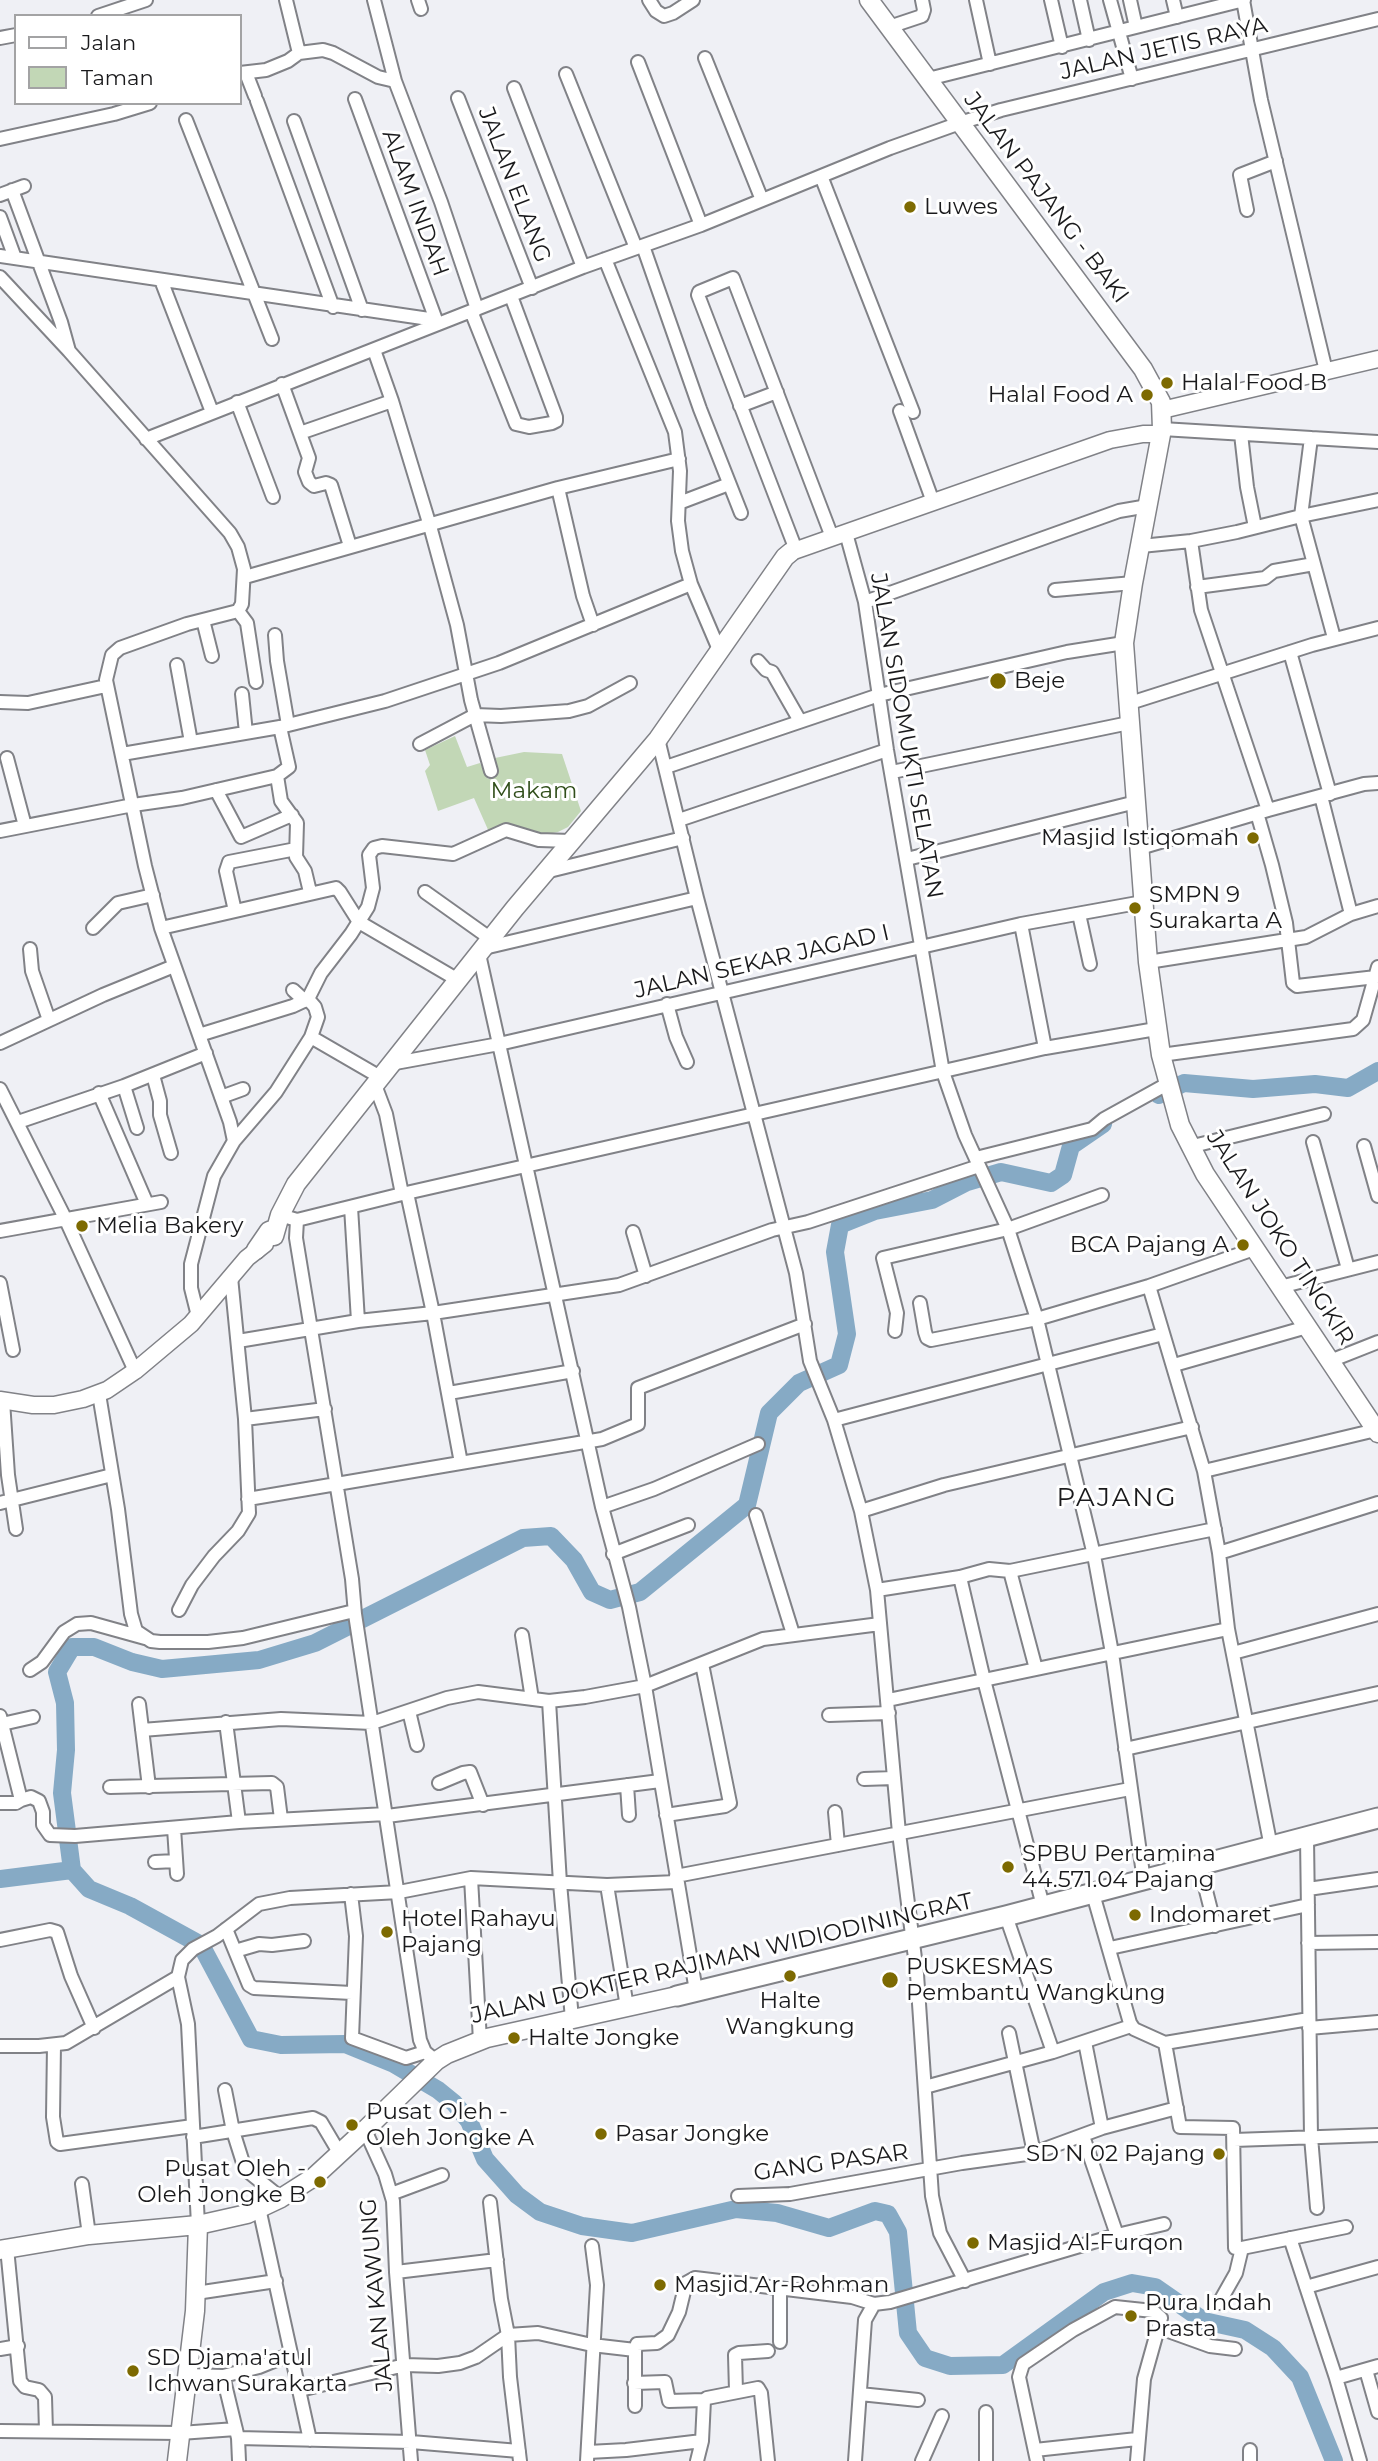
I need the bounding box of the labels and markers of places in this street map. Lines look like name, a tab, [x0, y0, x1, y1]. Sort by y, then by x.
place label: Luwes	[924, 193, 998, 221]
marker: Luwes	[902, 199, 918, 215]
place label: Halal Food B	[1181, 369, 1327, 397]
marker: Halal Food B	[1159, 375, 1175, 391]
place label: Halal Food A	[988, 381, 1133, 409]
marker: Halal Food A	[1139, 387, 1155, 403]
place label: Beje	[1014, 667, 1065, 695]
marker: Beje	[988, 671, 1008, 691]
place label: Masjid Istiqomah	[1041, 824, 1239, 852]
marker: Masjid Istiqomah	[1245, 830, 1261, 846]
place label: SMPN 9 Surakarta A	[1149, 881, 1282, 935]
marker: SMPN 9 Surakarta A	[1127, 900, 1143, 916]
place label: Melia Bakery	[96, 1212, 243, 1240]
marker: Melia Bakery	[74, 1218, 90, 1234]
place label: BCA Pajang A	[1070, 1231, 1229, 1259]
marker: BCA Pajang A	[1235, 1237, 1251, 1253]
place label: SPBU Pertamina 44.571.04 Pajang	[1022, 1840, 1216, 1894]
marker: SPBU Pertamina 44.571.04 Pajang	[1000, 1859, 1016, 1875]
place label: Indomaret	[1149, 1901, 1272, 1929]
place label: Hotel Rahayu Pajang	[401, 1905, 556, 1959]
marker: Indomaret	[1127, 1907, 1143, 1923]
marker: Hotel Rahayu Pajang	[379, 1924, 395, 1940]
place label: PUSKESMAS Pembantu Wangkung	[906, 1953, 1165, 2007]
marker: Halte Wangkung	[782, 1968, 798, 1984]
marker: PUSKESMAS Pembantu Wangkung	[880, 1970, 900, 1990]
place label: Halte Wangkung	[725, 1987, 855, 2041]
place label: Halte Jongke	[528, 2024, 679, 2052]
marker: Halte Jongke	[506, 2030, 522, 2046]
place label: Pusat Oleh - Oleh Jongke A	[366, 2098, 534, 2152]
marker: Pusat Oleh - Oleh Jongke A	[344, 2117, 360, 2133]
place label: Pasar Jongke	[615, 2120, 769, 2148]
marker: Pasar Jongke	[593, 2126, 609, 2142]
place label: SD N 02 Pajang	[1026, 2140, 1205, 2168]
marker: SD N 02 Pajang	[1211, 2146, 1227, 2162]
place label: Pusat Oleh - Oleh Jongke B	[137, 2155, 306, 2209]
marker: Pusat Oleh - Oleh Jongke B	[312, 2174, 328, 2190]
place label: Masjid Al-Furqon	[987, 2229, 1183, 2257]
marker: Masjid Al-Furqon	[965, 2235, 981, 2251]
place label: Masjid Ar-Rohman	[674, 2271, 889, 2299]
marker: Masjid Ar-Rohman	[652, 2277, 668, 2293]
place label: Pura Indah Prasta	[1145, 2289, 1272, 2343]
marker: Pura Indah Prasta	[1123, 2308, 1139, 2324]
place label: SD Djama'atul Ichwan Surakarta	[147, 2344, 348, 2398]
marker: SD Djama'atul Ichwan Surakarta	[125, 2363, 141, 2379]

